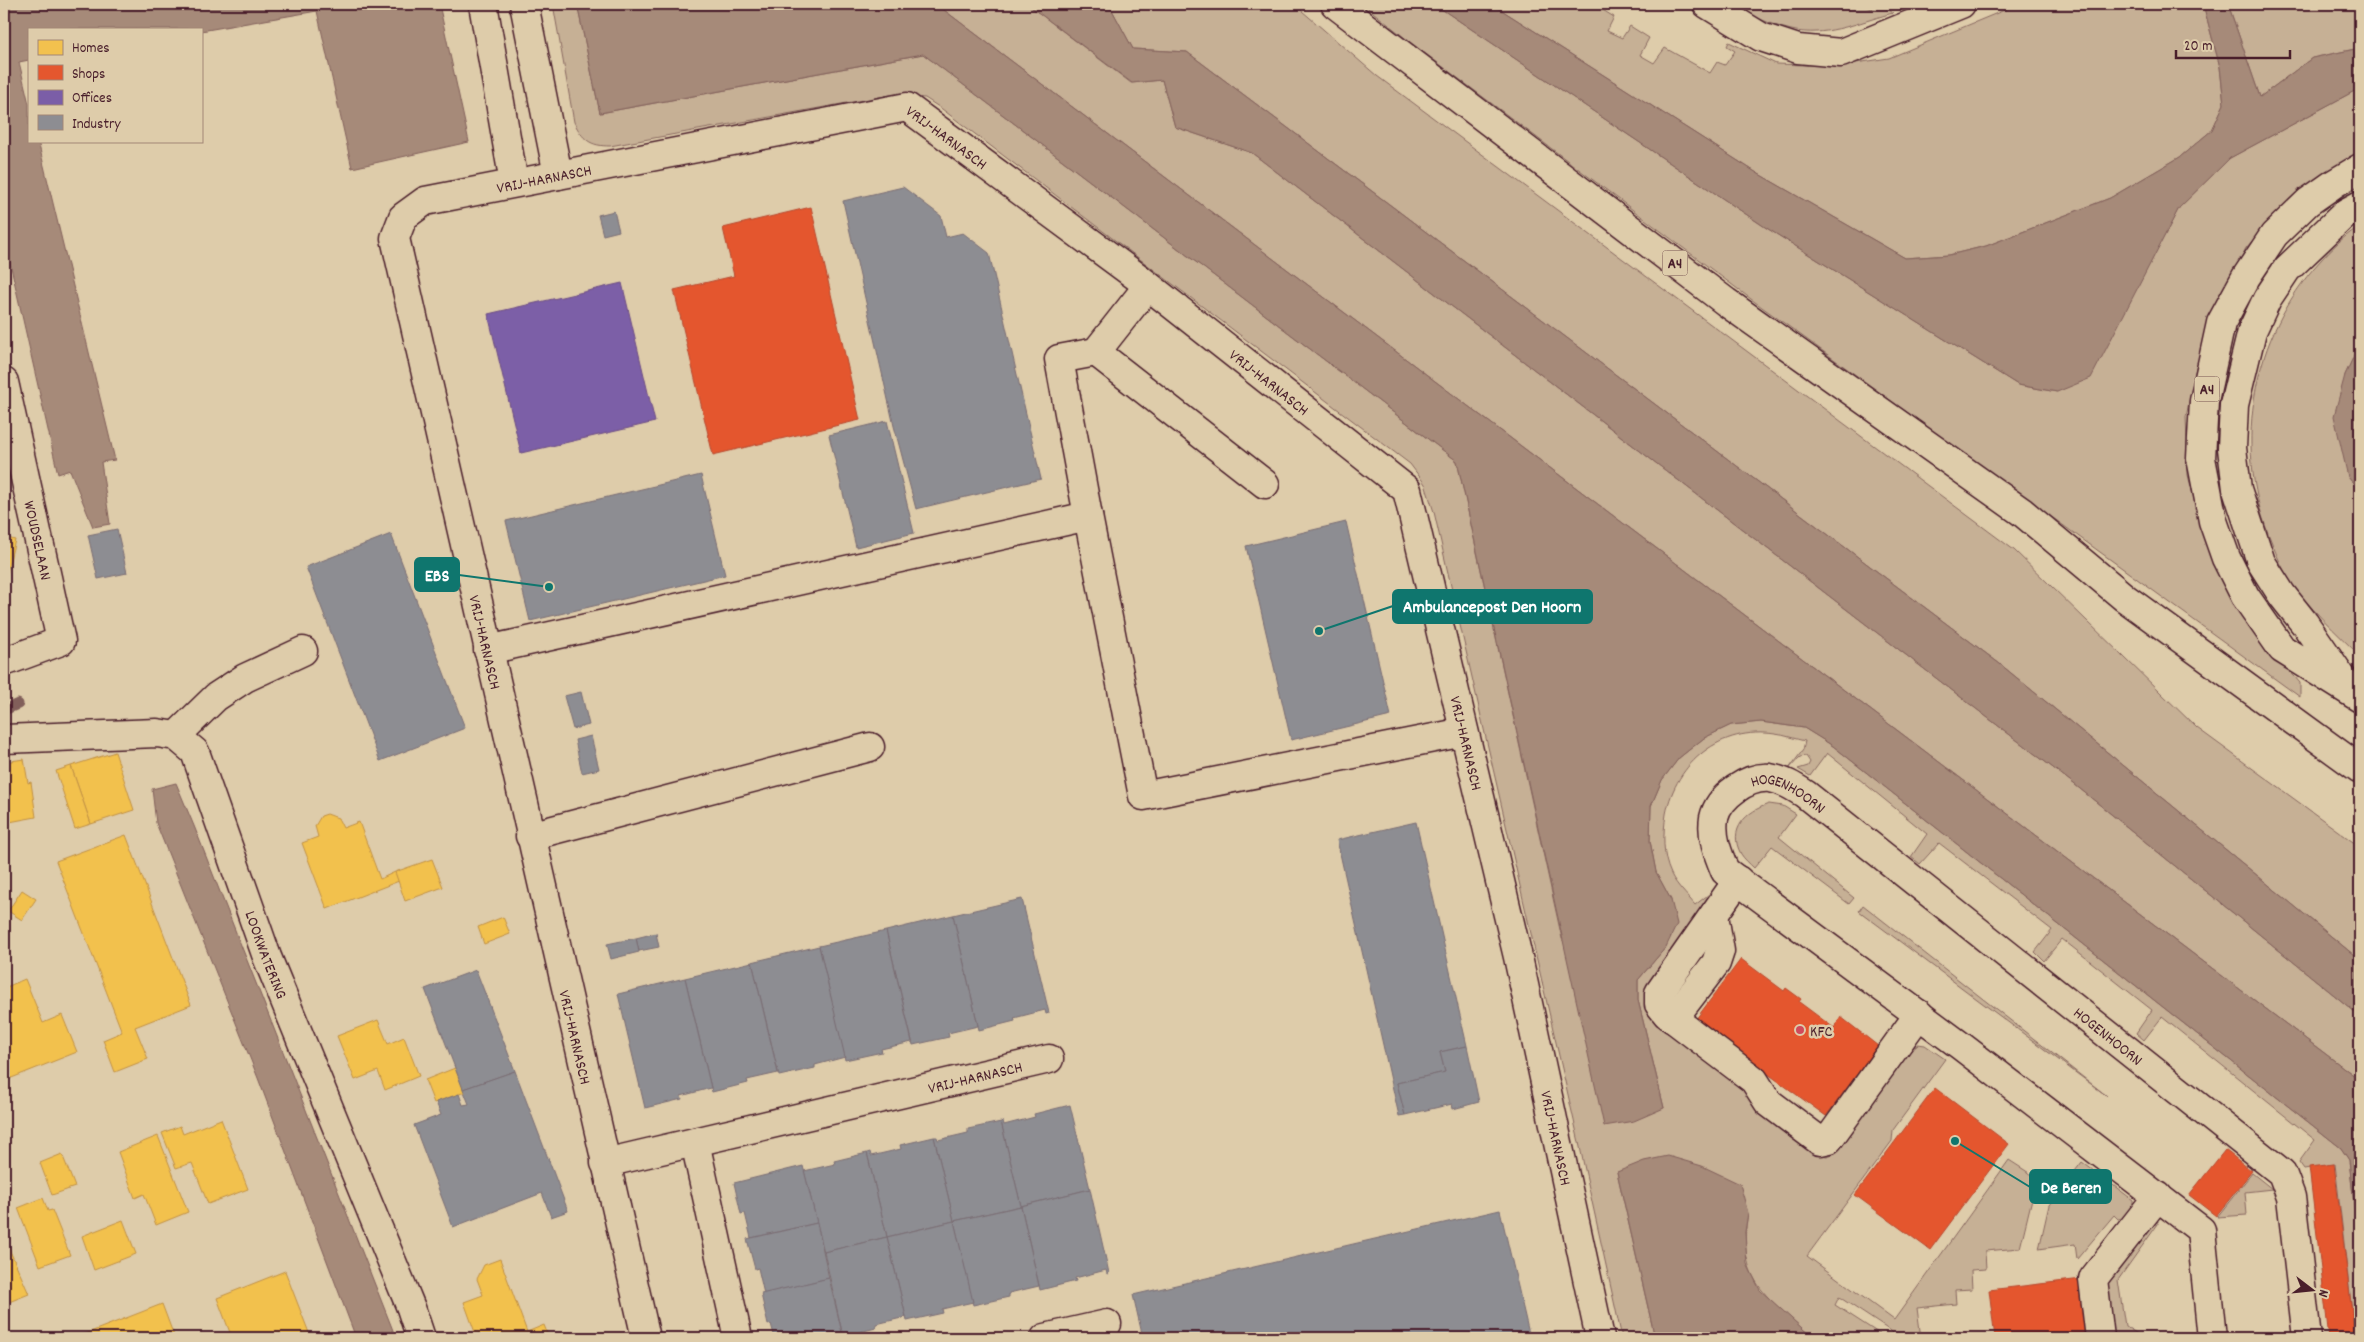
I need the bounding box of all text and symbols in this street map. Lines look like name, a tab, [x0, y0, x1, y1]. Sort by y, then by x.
legend	[28, 28, 202, 142]
scale bar	[2176, 28, 2290, 60]
text: 20 m	[2184, 36, 2212, 58]
text: Homes	[72, 38, 110, 60]
text: Shops	[72, 64, 105, 86]
text: Offices	[72, 88, 112, 110]
street label: VRIJ-HARNASCH	[900, 101, 991, 177]
text: Industry	[72, 114, 121, 136]
street label: VRIJ-HARNASCH	[495, 160, 594, 201]
road number: A4	[1662, 250, 1688, 276]
street label: VRIJ-HARNASCH	[1223, 345, 1313, 422]
road number: A4	[2194, 376, 2220, 402]
street label: WOUDSELAAN	[16, 499, 56, 583]
callout: EBS	[415, 558, 459, 591]
text: EBS	[425, 565, 449, 590]
callout: Ambulancepost Den Hoorn	[1393, 590, 1592, 623]
street label: VRIJ-HARNASCH	[462, 593, 506, 692]
text: Ambulancepost Den Hoorn	[1403, 596, 1581, 621]
street label: VRIJ-HARNASCH	[1442, 694, 1487, 793]
street label: HOGENHOORN	[1748, 769, 1830, 820]
street label: LOOKWATERING	[238, 908, 292, 1003]
street label: VRIJ-HARNASCH	[552, 988, 596, 1087]
street label: HOGENHOORN	[2068, 1002, 2147, 1072]
place label: KFC	[1810, 1021, 1833, 1044]
marker: KFC	[1794, 1024, 1806, 1036]
street label: VRIJ-HARNASCH	[926, 1057, 1025, 1101]
street label: VRIJ-HARNASCH	[1533, 1089, 1576, 1188]
callout: De Beren	[2030, 1170, 2111, 1203]
text: De Beren	[2041, 1177, 2101, 1202]
north arrow	[2286, 1264, 2336, 1314]
text: N	[2312, 1287, 2333, 1299]

